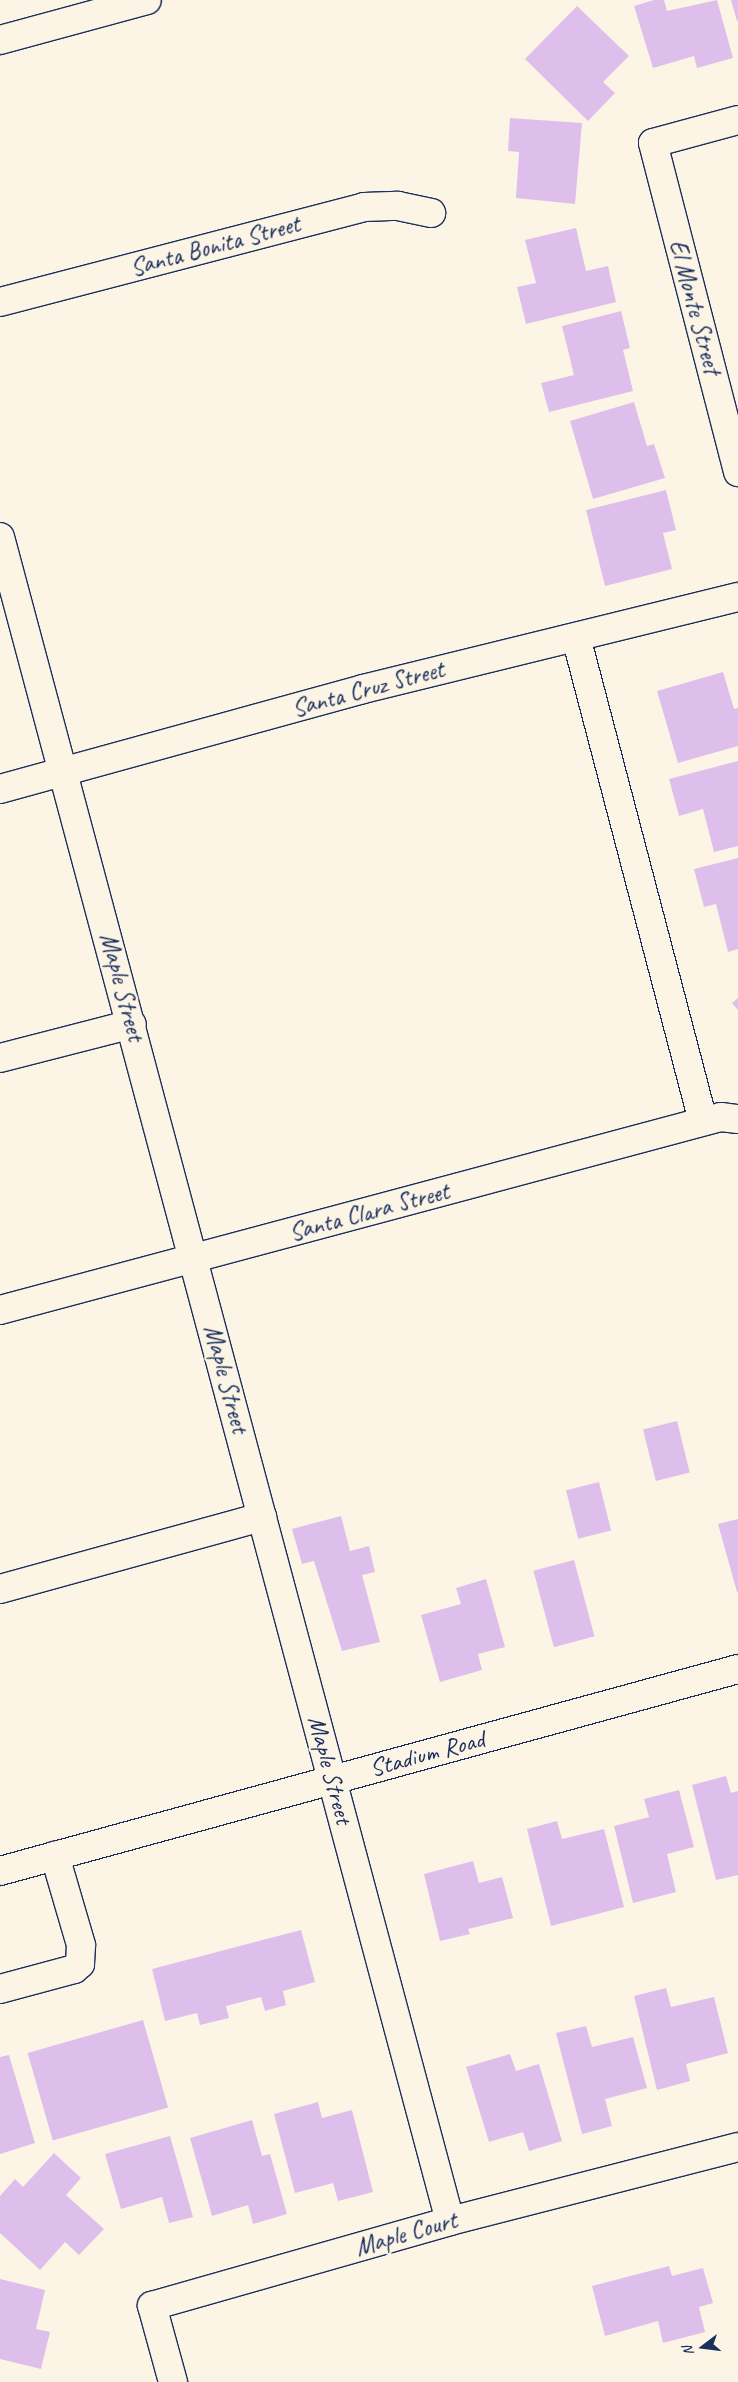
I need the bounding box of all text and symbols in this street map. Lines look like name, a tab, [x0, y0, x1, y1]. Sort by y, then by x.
street label: Santa Bonita Street	[127, 209, 303, 283]
street label: El Monte Street	[663, 236, 727, 378]
street label: Santa Cruz Street	[288, 654, 448, 724]
street label: Maple Street	[93, 929, 151, 1045]
street label: Santa Clara Street	[285, 1176, 453, 1248]
street label: Maple Street	[197, 1321, 255, 1437]
street label: Maple Street	[301, 1712, 359, 1828]
street label: Stadium Road	[366, 1724, 488, 1784]
street label: Maple Court	[352, 2205, 460, 2263]
north arrow	[678, 2322, 728, 2372]
text: N	[679, 2345, 697, 2357]

